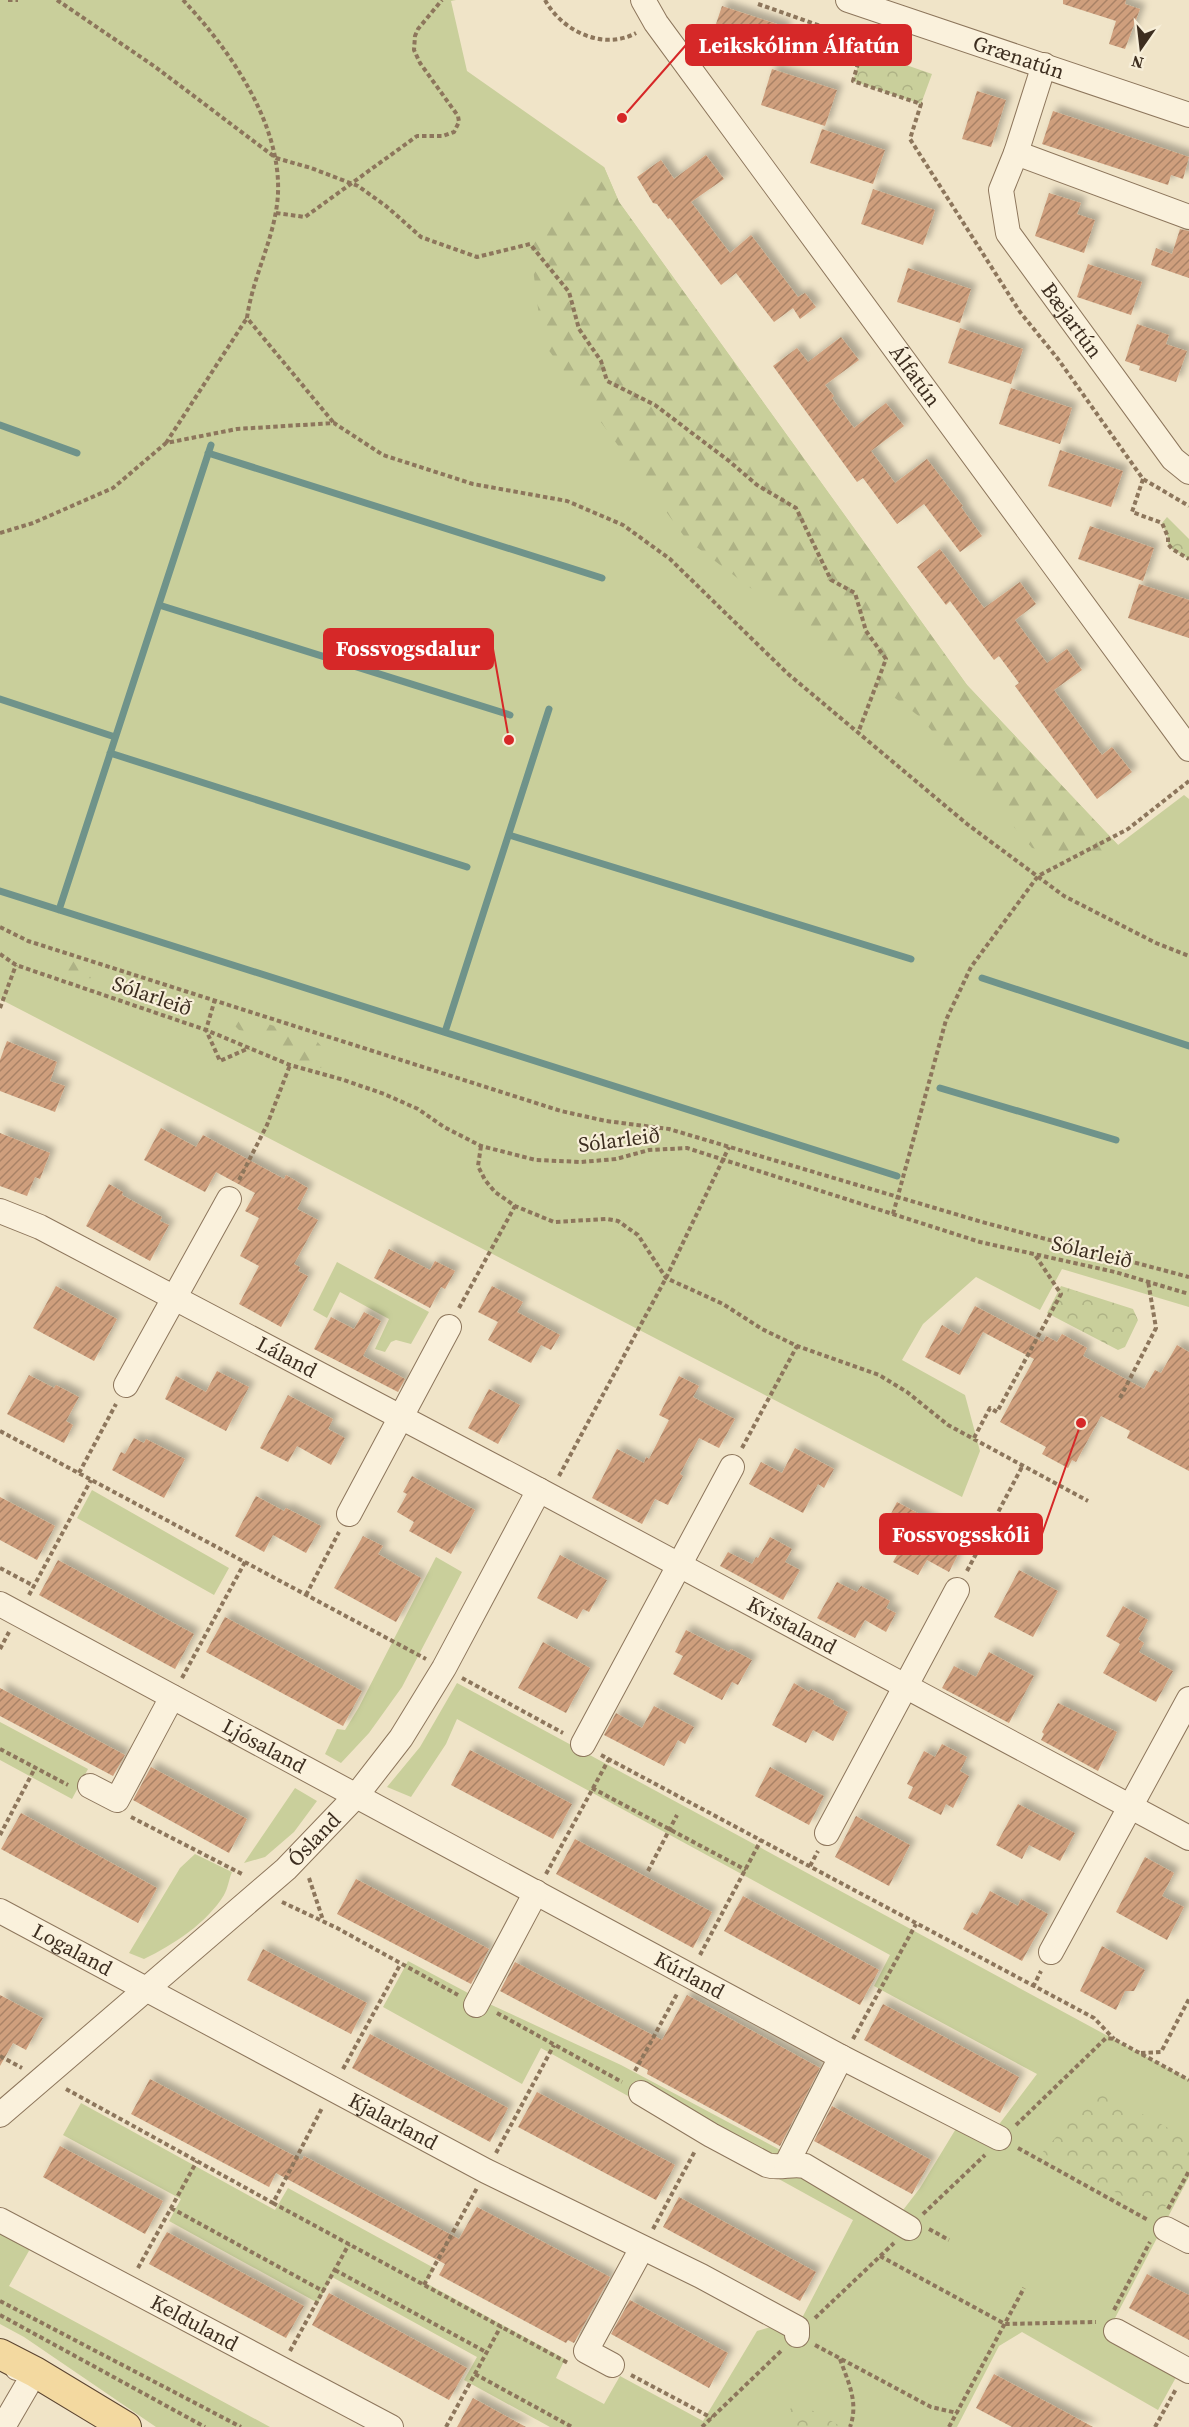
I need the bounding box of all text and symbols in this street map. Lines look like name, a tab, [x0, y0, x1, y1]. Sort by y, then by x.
north arrow	[1111, 18, 1171, 78]
callout: Leikskólinn Álfatún	[686, 25, 911, 65]
street label: Grænatún	[969, 28, 1068, 86]
text: Leikskólinn Álfatún	[698, 30, 900, 60]
text: N	[1129, 50, 1146, 75]
street label: Bæjartún	[1035, 276, 1110, 364]
street label: Álfatún	[883, 339, 948, 413]
callout: Fossvogsdalur	[324, 629, 493, 669]
text: Fossvogsdalur	[336, 633, 481, 663]
street label: Sólarleið	[109, 968, 196, 1023]
street label: Sólarleið	[576, 1120, 661, 1159]
street label: Sólarleið	[1049, 1228, 1135, 1275]
street label: Láland	[252, 1329, 322, 1385]
callout: Fossvogsskóli	[880, 1514, 1042, 1554]
text: Fossvogsskóli	[892, 1519, 1030, 1549]
street label: Kvistaland	[742, 1589, 842, 1661]
street label: Ljósaland	[217, 1711, 311, 1780]
street label: Ósland	[281, 1806, 347, 1873]
street label: Logaland	[28, 1916, 118, 1982]
street label: Kúrland	[649, 1944, 730, 2006]
street label: Kjalarland	[344, 2085, 443, 2157]
street label: Kelduland	[146, 2287, 244, 2358]

